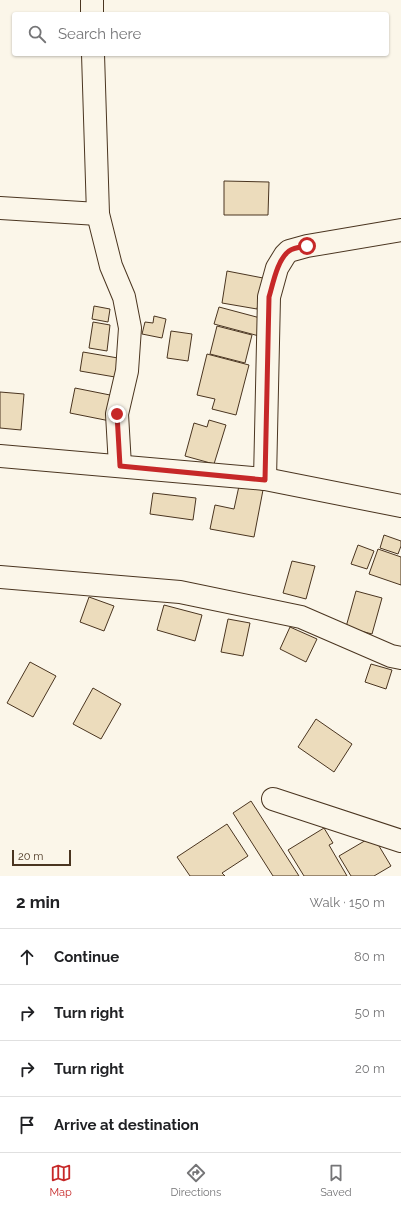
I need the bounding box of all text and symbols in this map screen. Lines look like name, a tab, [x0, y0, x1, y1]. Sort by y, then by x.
search box	[12, 12, 389, 56]
icon: search	[26, 23, 48, 45]
text: Search here	[58, 25, 141, 43]
route start	[298, 237, 316, 255]
route end	[108, 405, 126, 423]
scale bar	[12, 848, 71, 867]
text: 20 m	[18, 850, 43, 863]
text: 2 min	[16, 892, 60, 912]
text: Walk · 150 m	[310, 895, 385, 910]
icon: ahead	[16, 946, 38, 968]
text: Continue	[54, 948, 119, 966]
text: 80 m	[354, 949, 385, 964]
icon: right	[16, 1002, 38, 1024]
text: Turn right	[54, 1004, 124, 1022]
text: 50 m	[355, 1005, 385, 1020]
icon: right	[16, 1058, 38, 1080]
text: Turn right	[54, 1060, 124, 1078]
text: 20 m	[355, 1061, 385, 1076]
icon: arrive	[16, 1114, 38, 1136]
text: Arrive at destination	[54, 1116, 199, 1134]
tab: Map	[49, 1162, 72, 1199]
tab: Directions	[171, 1162, 221, 1199]
tab: Saved	[320, 1162, 352, 1199]

